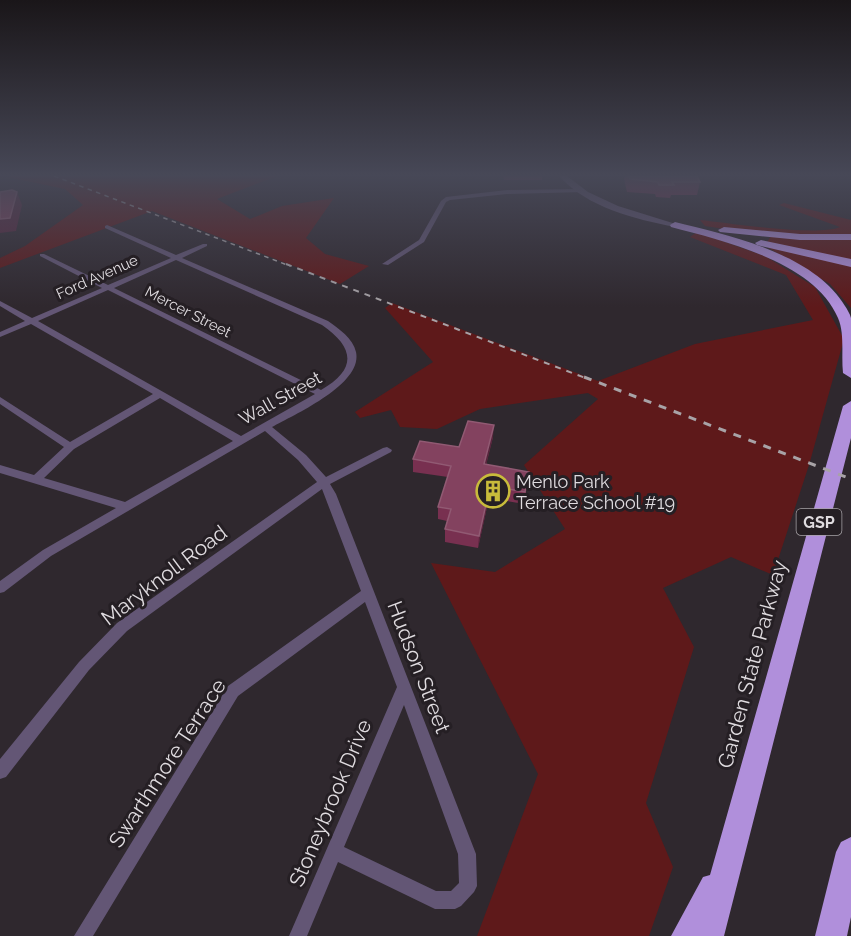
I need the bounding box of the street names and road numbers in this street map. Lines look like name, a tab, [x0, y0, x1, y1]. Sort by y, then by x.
street label: Ford Avenue	[53, 251, 141, 303]
street label: Mercer Street	[142, 283, 234, 341]
street label: Wall Street	[235, 367, 325, 429]
road number: GSP	[796, 509, 842, 535]
street label: Maryknoll Road	[96, 520, 232, 630]
street label: Garden State Parkway	[712, 557, 792, 771]
street label: Hudson Street	[382, 597, 456, 737]
street label: Swarthmore Terrace	[103, 674, 231, 852]
street label: Stoneybrook Drive	[283, 716, 377, 890]

